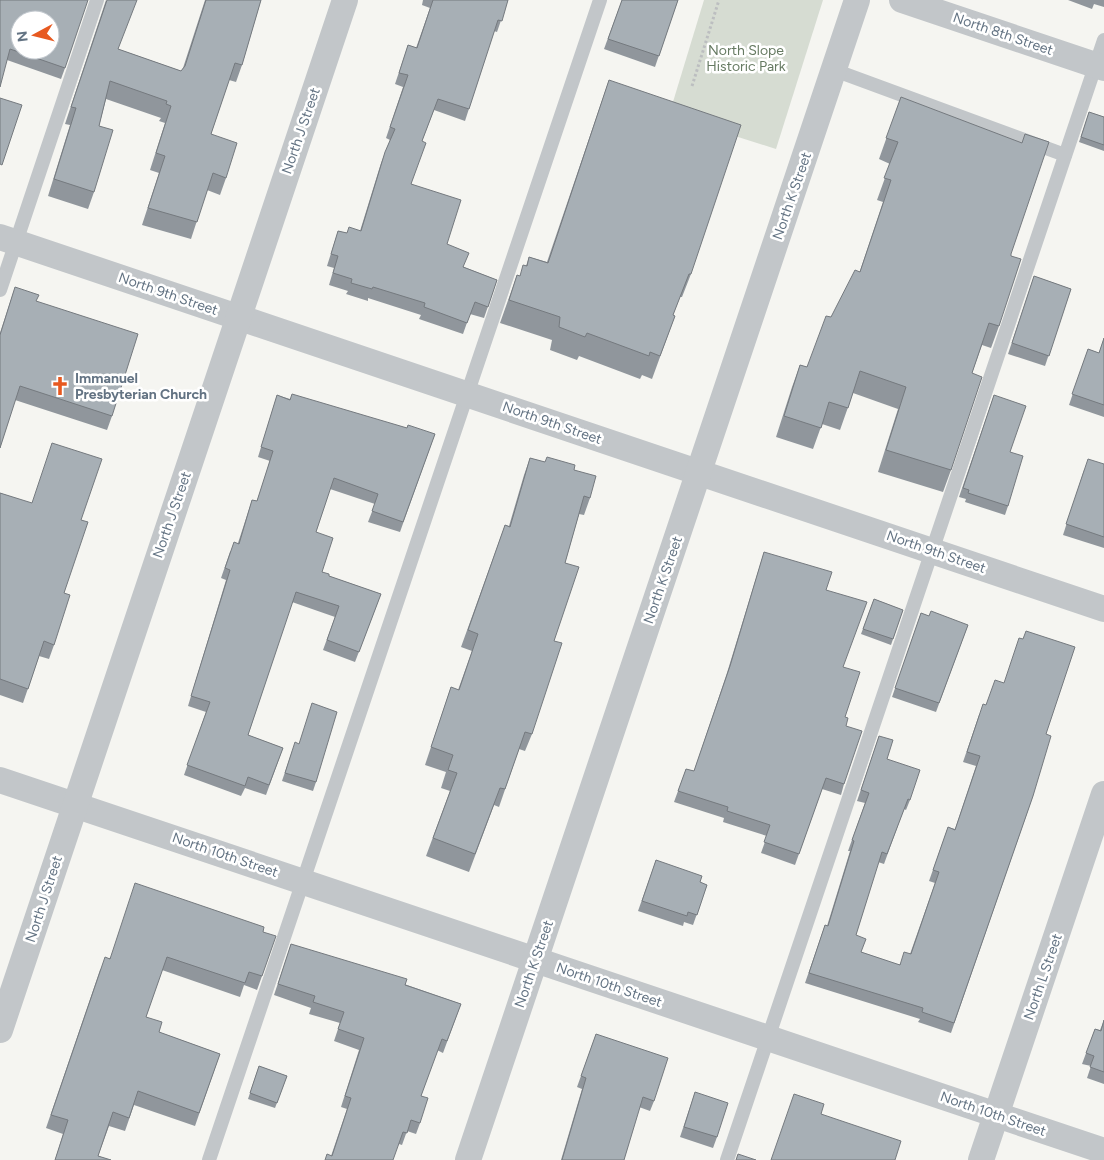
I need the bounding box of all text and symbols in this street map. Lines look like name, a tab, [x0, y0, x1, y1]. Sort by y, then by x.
street label: North 8th Street	[951, 9, 1055, 59]
north arrow	[10, 10, 60, 60]
text: N	[13, 30, 32, 43]
park label: North Slope Historic Park	[706, 42, 786, 75]
street label: North J Street	[278, 86, 324, 176]
street label: North K Street	[769, 150, 815, 242]
street label: North 9th Street	[116, 269, 220, 319]
place label: Immanuel Presbyterian Church	[75, 370, 207, 403]
church icon: Immanuel Presbyterian Church	[49, 375, 71, 397]
street label: North 9th Street	[500, 398, 604, 448]
street label: North J Street	[149, 470, 195, 560]
street label: North 9th Street	[884, 527, 988, 577]
street label: North K Street	[640, 534, 686, 626]
street label: North 10th Street	[170, 829, 280, 881]
street label: North J Street	[22, 854, 66, 944]
street label: North K Street	[511, 918, 557, 1010]
street label: North L Street	[1020, 932, 1066, 1022]
street label: North 10th Street	[554, 959, 664, 1011]
street label: North 10th Street	[938, 1088, 1048, 1140]

